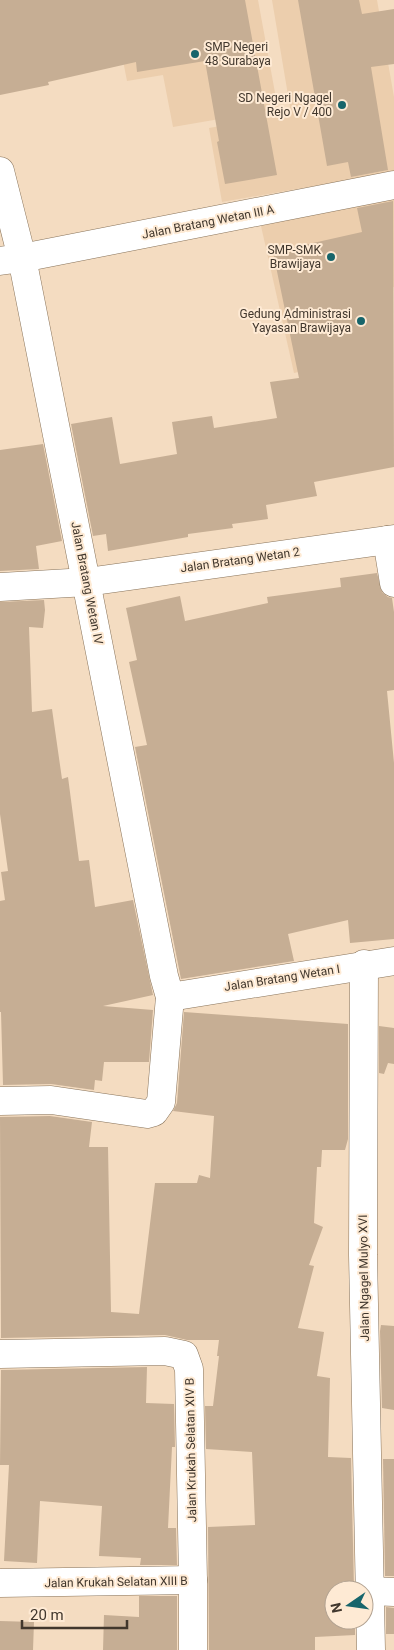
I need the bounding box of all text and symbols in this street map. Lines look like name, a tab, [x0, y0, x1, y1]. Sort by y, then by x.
place label: SMP Negeri 48 Surabaya	[205, 40, 271, 68]
marker: SMP Negeri 48 Surabaya	[189, 48, 201, 60]
place label: SD Negeri Ngagel Rejo V / 400	[238, 91, 332, 119]
marker: SD Negeri Ngagel Rejo V / 400	[336, 99, 348, 111]
street label: Jalan Bratang Wetan III A	[141, 202, 275, 242]
place label: SMP-SMK Brawijaya	[267, 243, 321, 271]
marker: SMP-SMK Brawijaya	[325, 251, 337, 263]
place label: Gedung Administrasi Yayasan Brawijaya	[240, 307, 351, 335]
marker: Gedung Administrasi Yayasan Brawijaya	[355, 315, 367, 327]
street label: Jalan Bratang Wetan IV	[68, 520, 106, 646]
street label: Jalan Bratang Wetan 2	[179, 545, 301, 575]
street label: Jalan Bratang Wetan I	[223, 962, 341, 994]
street label: Jalan Ngagel Mulyo XVI	[356, 1214, 372, 1342]
street label: Jalan Krukah Selatan XIV B	[183, 1378, 199, 1522]
street label: Jalan Krukah Selatan XIII B	[44, 1574, 188, 1590]
north arrow	[324, 1580, 374, 1630]
scale bar	[22, 1598, 128, 1630]
text: N	[327, 1601, 345, 1615]
text: 20 m	[30, 1606, 64, 1624]

